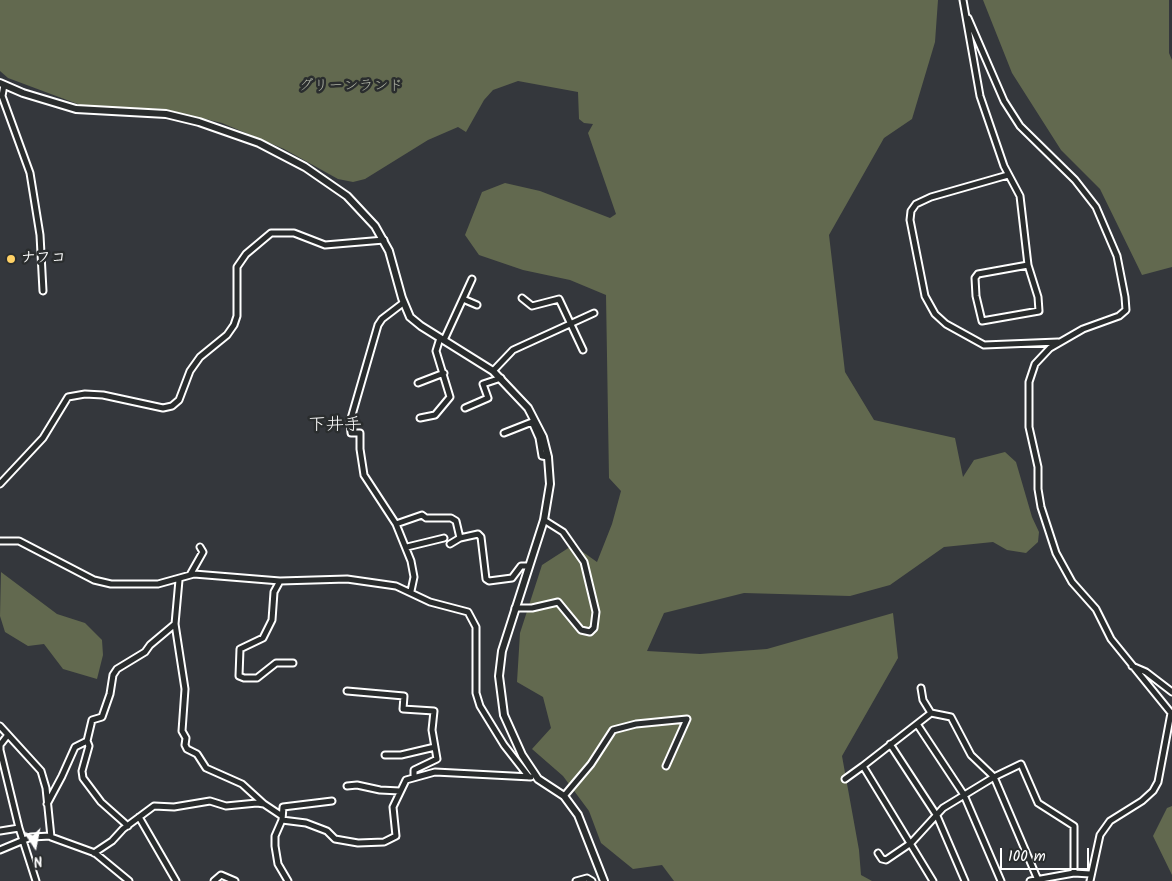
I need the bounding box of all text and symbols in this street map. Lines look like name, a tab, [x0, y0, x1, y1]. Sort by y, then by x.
park label: グリーンランド	[299, 78, 403, 96]
place label: ナフコ	[21, 250, 66, 268]
marker: ナフコ	[5, 253, 17, 265]
district label: 下井手	[308, 416, 362, 438]
north arrow	[10, 821, 60, 871]
scale bar	[1002, 838, 1091, 870]
text: 100 m	[1008, 845, 1046, 869]
text: N	[31, 849, 44, 872]

